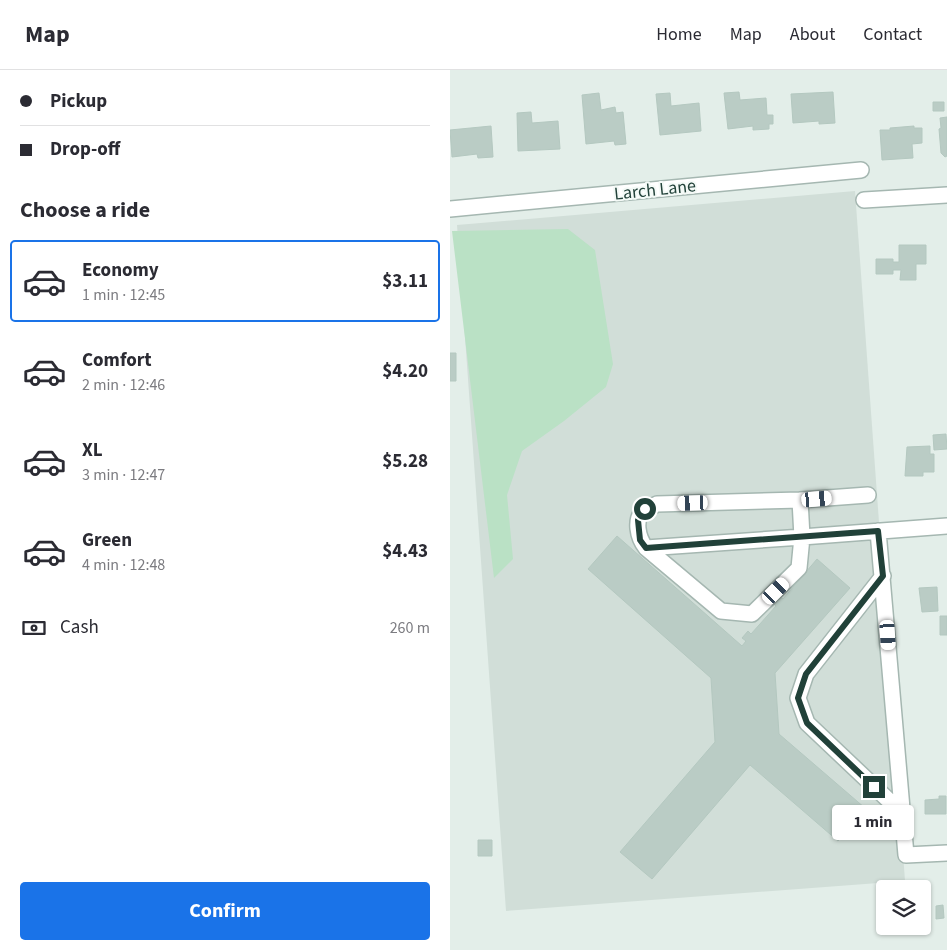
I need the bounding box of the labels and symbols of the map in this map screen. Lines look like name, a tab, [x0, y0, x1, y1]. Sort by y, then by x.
street label: Larch Lane	[613, 173, 697, 207]
car	[801, 490, 832, 508]
car	[677, 495, 708, 511]
route start	[634, 498, 656, 520]
car	[760, 575, 791, 607]
car	[879, 620, 896, 650]
route end	[863, 776, 885, 798]
callout: 1 min	[833, 804, 915, 840]

